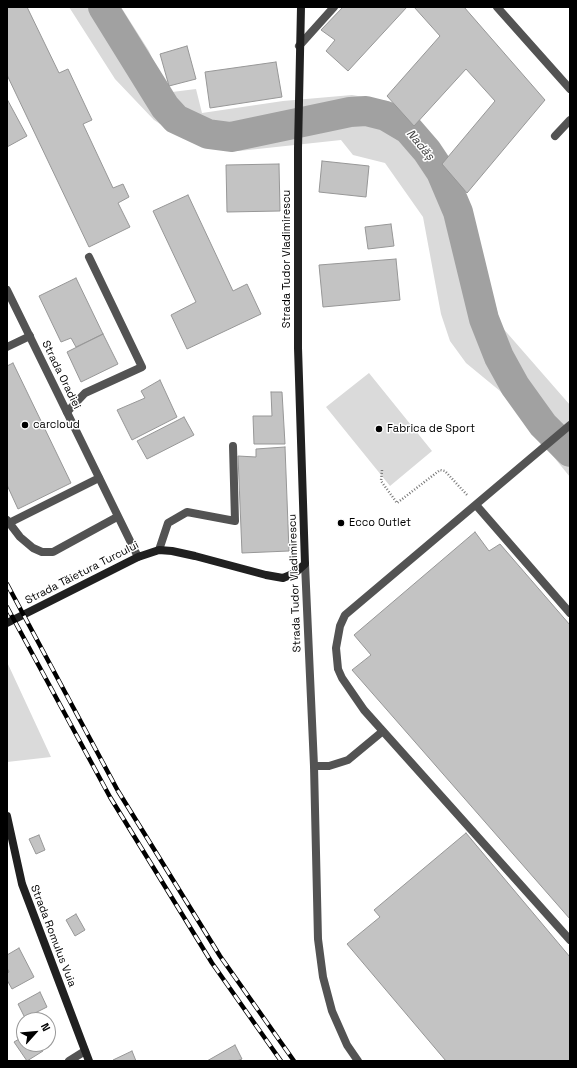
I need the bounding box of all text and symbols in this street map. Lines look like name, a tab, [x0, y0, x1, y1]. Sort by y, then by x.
water label: Nadăș	[403, 127, 437, 163]
street label: Strada Tudor Vladimirescu	[280, 190, 294, 328]
street label: Strada Oradiei	[39, 339, 83, 411]
place label: carcloud	[33, 418, 80, 432]
marker: carcloud	[20, 420, 30, 430]
place label: Fabrica de Sport	[387, 422, 475, 436]
marker: Fabrica de Sport	[374, 424, 384, 434]
street label: Strada Tudor Vladimirescu	[286, 514, 304, 652]
place label: Ecco Outlet	[349, 516, 411, 530]
marker: Ecco Outlet	[336, 518, 346, 528]
street label: Strada Tăietura Turcului	[23, 539, 141, 607]
street label: Strada Romulus Vuia	[27, 883, 79, 989]
north arrow	[16, 1012, 56, 1052]
text: N	[38, 1021, 54, 1033]

